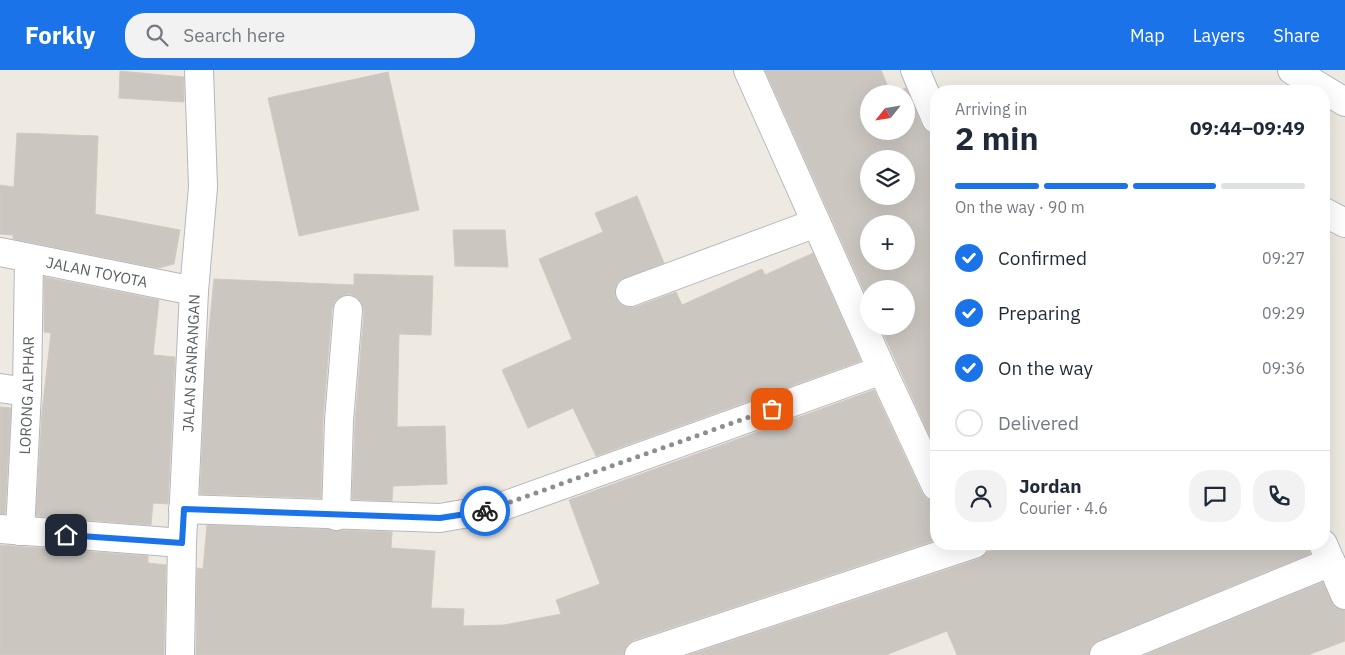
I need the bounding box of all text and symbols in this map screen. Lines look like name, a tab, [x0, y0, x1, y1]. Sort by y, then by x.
search box	[125, 13, 475, 58]
text: Forkly	[25, 19, 95, 51]
icon: search	[143, 21, 171, 49]
text: Search here	[183, 23, 285, 47]
text: Map	[1130, 24, 1165, 47]
text: Layers	[1193, 24, 1245, 47]
text: Share	[1273, 24, 1320, 47]
north arrow	[860, 85, 915, 140]
map controls	[860, 85, 915, 335]
text: Arriving in	[955, 99, 1027, 119]
text: 09:44–09:49	[1190, 116, 1305, 140]
text: 2 min	[955, 117, 1039, 159]
button: layers	[860, 150, 915, 205]
text: On the way · 90 m	[955, 197, 1085, 217]
button: +	[860, 215, 915, 270]
icon: check	[955, 244, 983, 272]
text: Confirmed	[998, 246, 1087, 270]
text: 09:27	[1262, 248, 1305, 268]
street label: JALAN TOYOTA	[45, 252, 150, 291]
button: −	[860, 280, 915, 335]
street label: JALAN SANRANGAN	[178, 294, 203, 433]
icon: check	[955, 299, 983, 327]
text: Preparing	[998, 301, 1080, 325]
text: 09:29	[1262, 303, 1305, 323]
street label: LORONG ALPHAR	[14, 336, 37, 455]
icon: check	[955, 354, 983, 382]
text: On the way	[998, 356, 1093, 380]
text: 09:36	[1262, 358, 1305, 378]
pin	[751, 388, 793, 430]
icon: bag	[758, 395, 786, 423]
text: Delivered	[998, 411, 1079, 435]
button: person	[955, 470, 1007, 522]
button: chat	[1189, 470, 1241, 522]
button: phone	[1253, 470, 1305, 522]
text: Jordan	[1019, 474, 1082, 498]
courier	[460, 486, 510, 536]
icon: bike	[471, 497, 499, 525]
text: Courier · 4.6	[1019, 498, 1108, 518]
pin	[45, 514, 87, 556]
icon: home	[52, 521, 80, 549]

